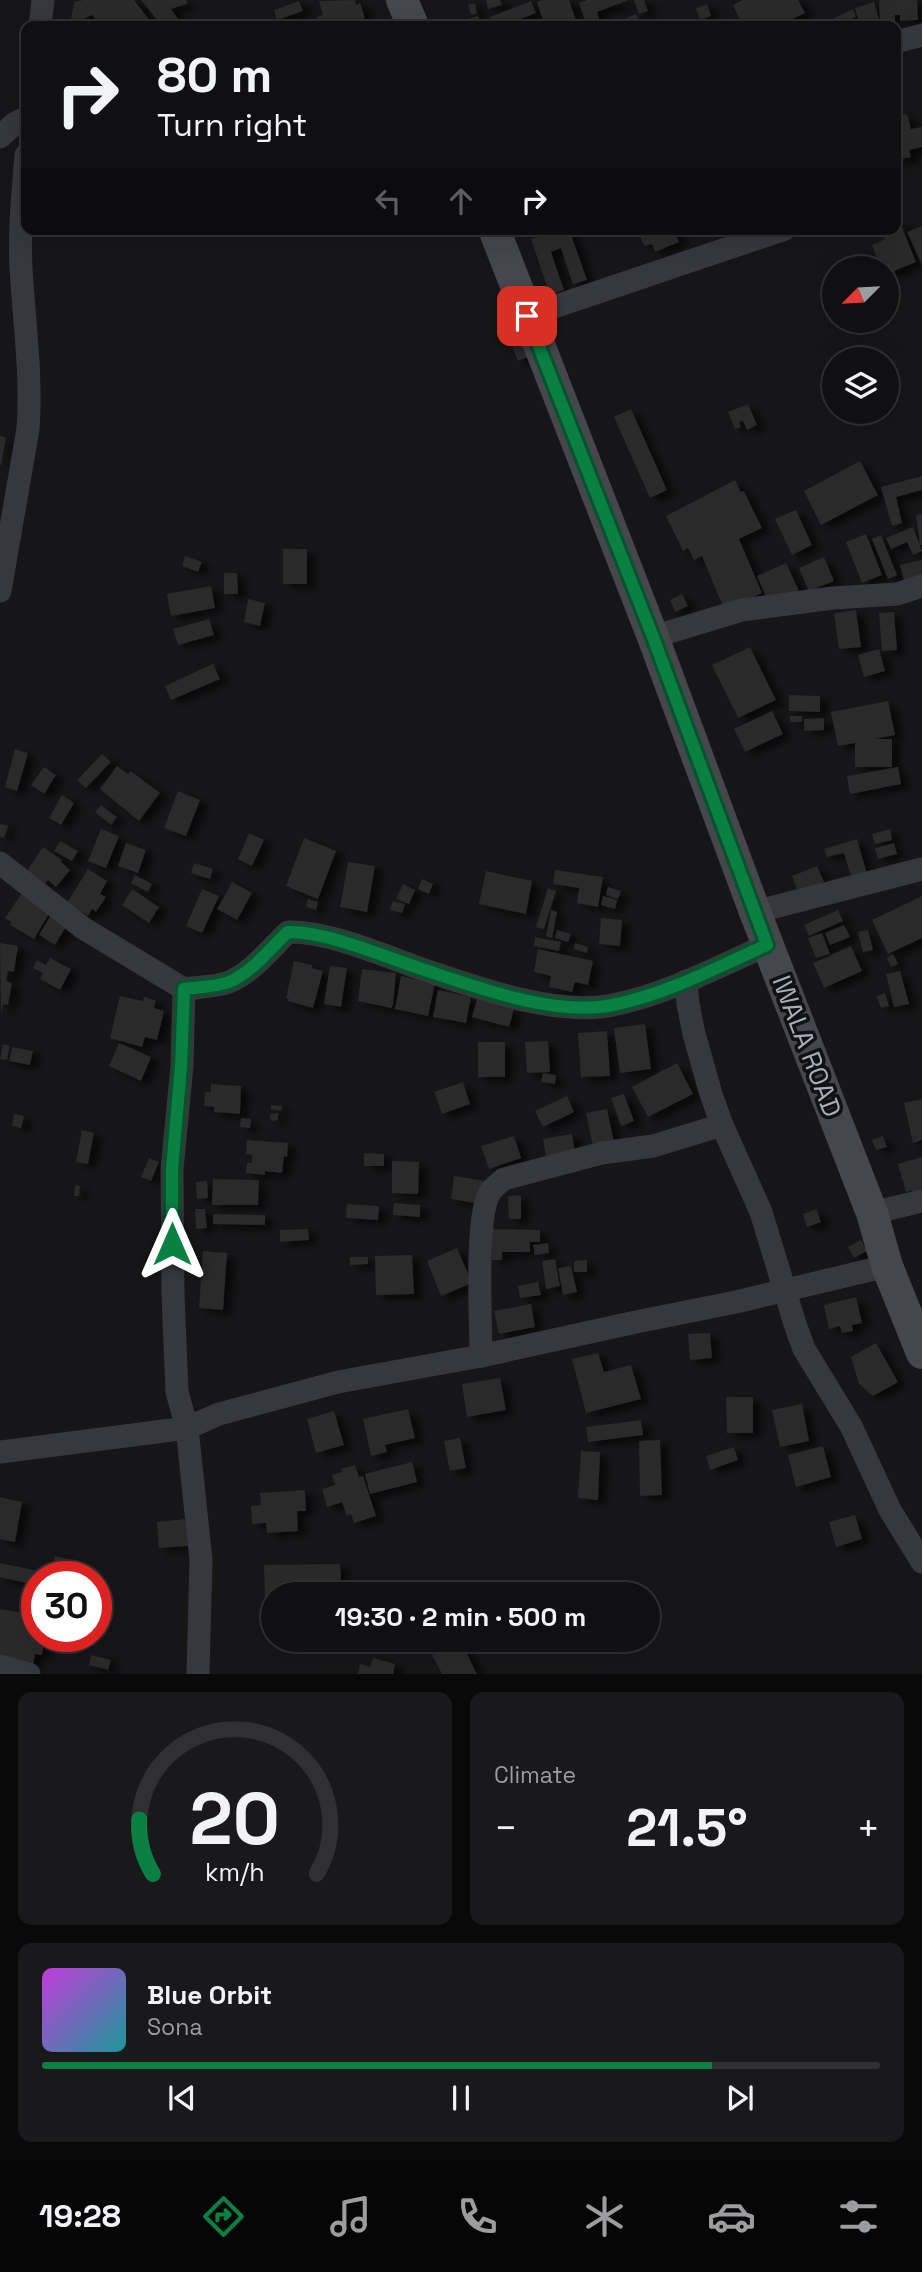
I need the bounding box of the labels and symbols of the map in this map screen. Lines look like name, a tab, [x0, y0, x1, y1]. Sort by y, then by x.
north arrow	[822, 256, 900, 332]
pin	[497, 286, 557, 346]
street label: IWALA ROAD	[764, 970, 850, 1122]
position arrow	[135, 1207, 209, 1281]
speed limit sign: 30	[21, 1561, 112, 1652]

